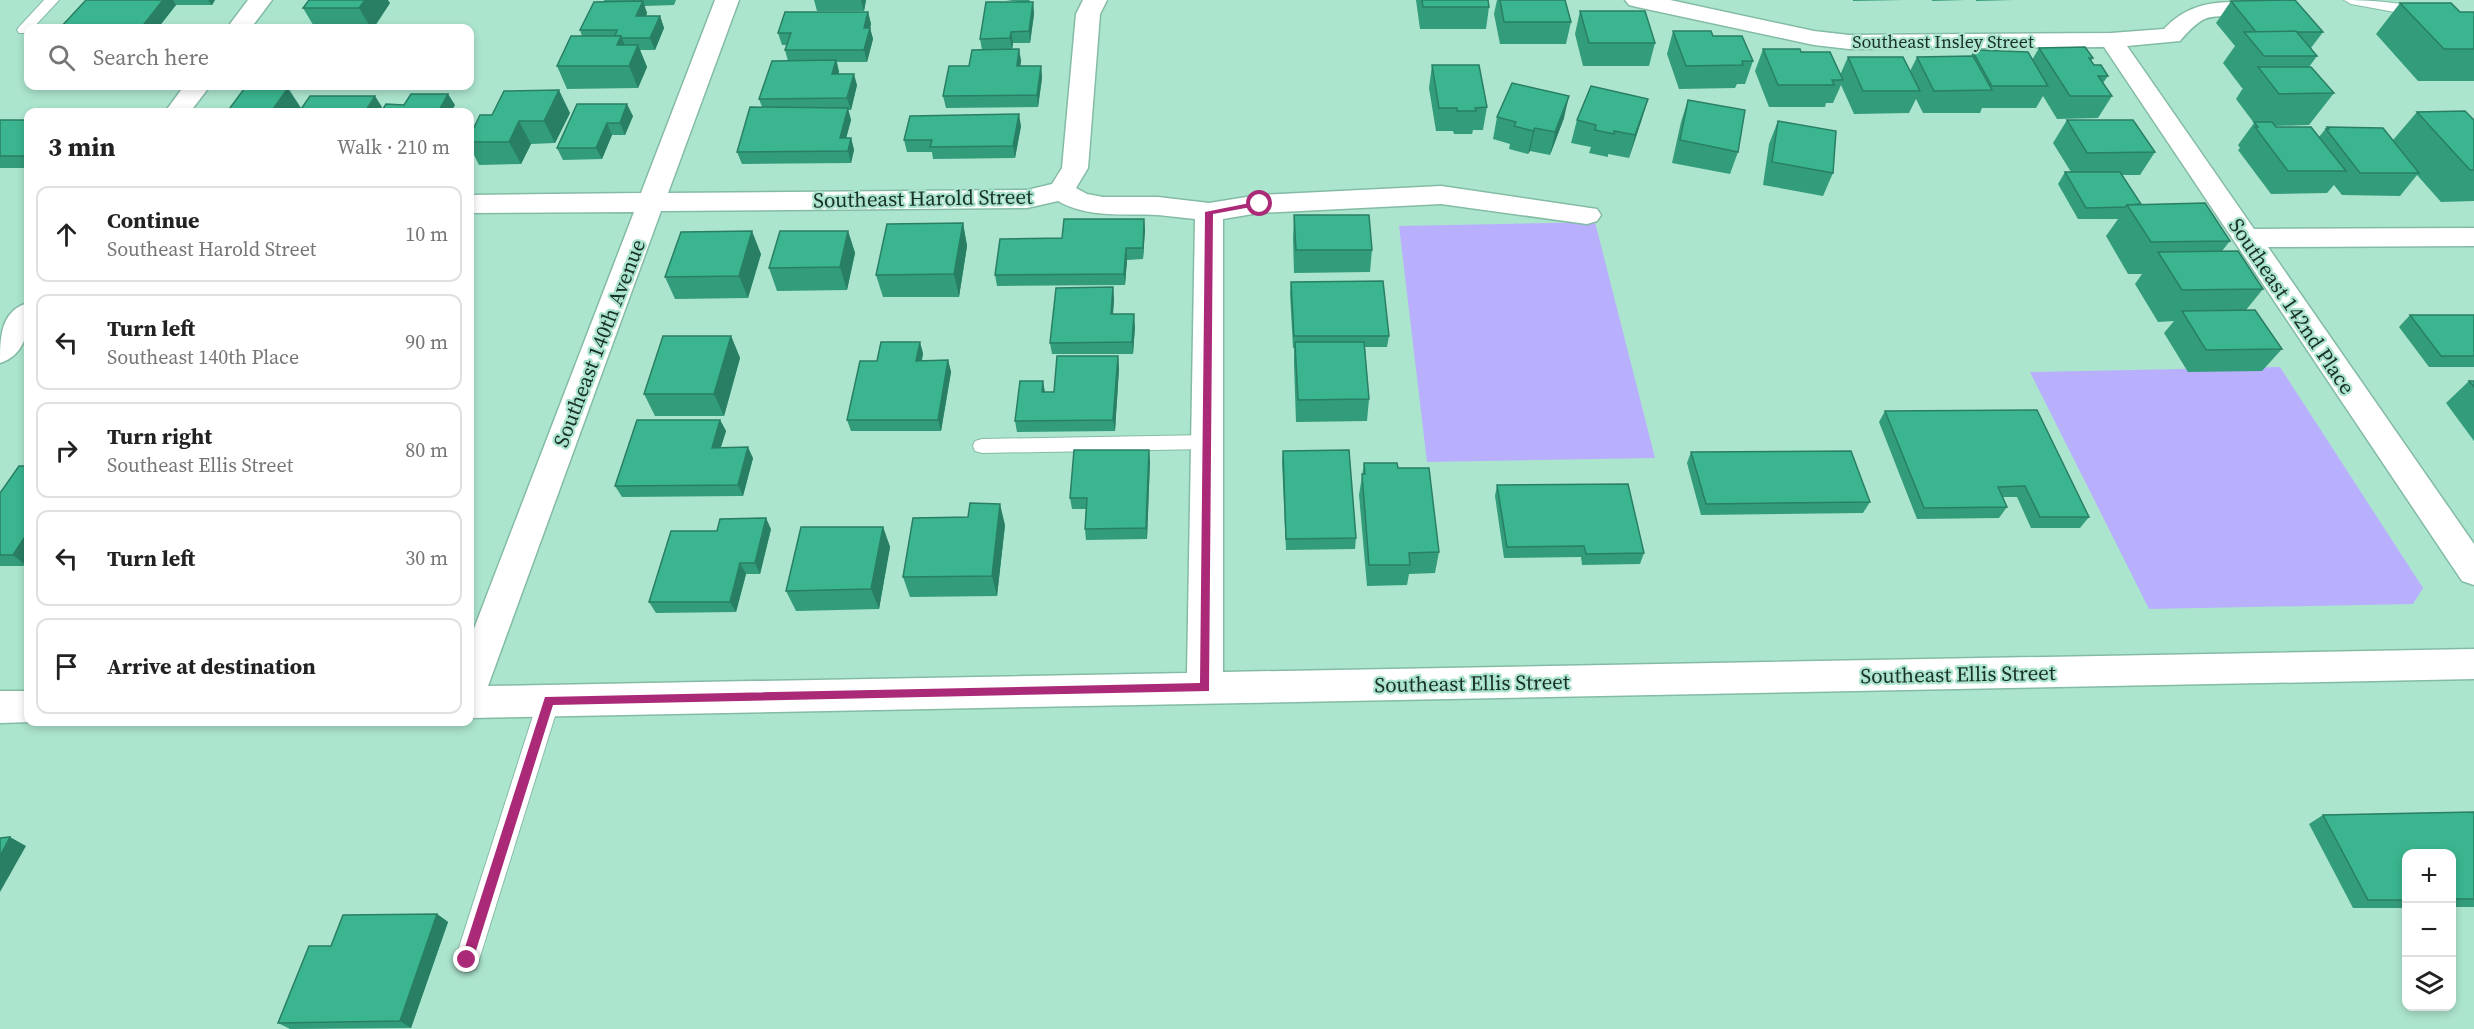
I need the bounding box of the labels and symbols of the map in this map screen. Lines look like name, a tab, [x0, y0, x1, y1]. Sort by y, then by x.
street label: Southeast Insley Street	[1852, 29, 2034, 54]
street label: Southeast Harold Street	[813, 182, 1033, 214]
route start	[1246, 190, 1272, 216]
street label: Southeast 142nd Place	[2222, 212, 2362, 400]
street label: Southeast 140th Avenue	[546, 235, 652, 451]
street label: Southeast Ellis Street	[1860, 658, 2056, 690]
street label: Southeast Ellis Street	[1374, 667, 1570, 699]
route end	[453, 946, 479, 972]

